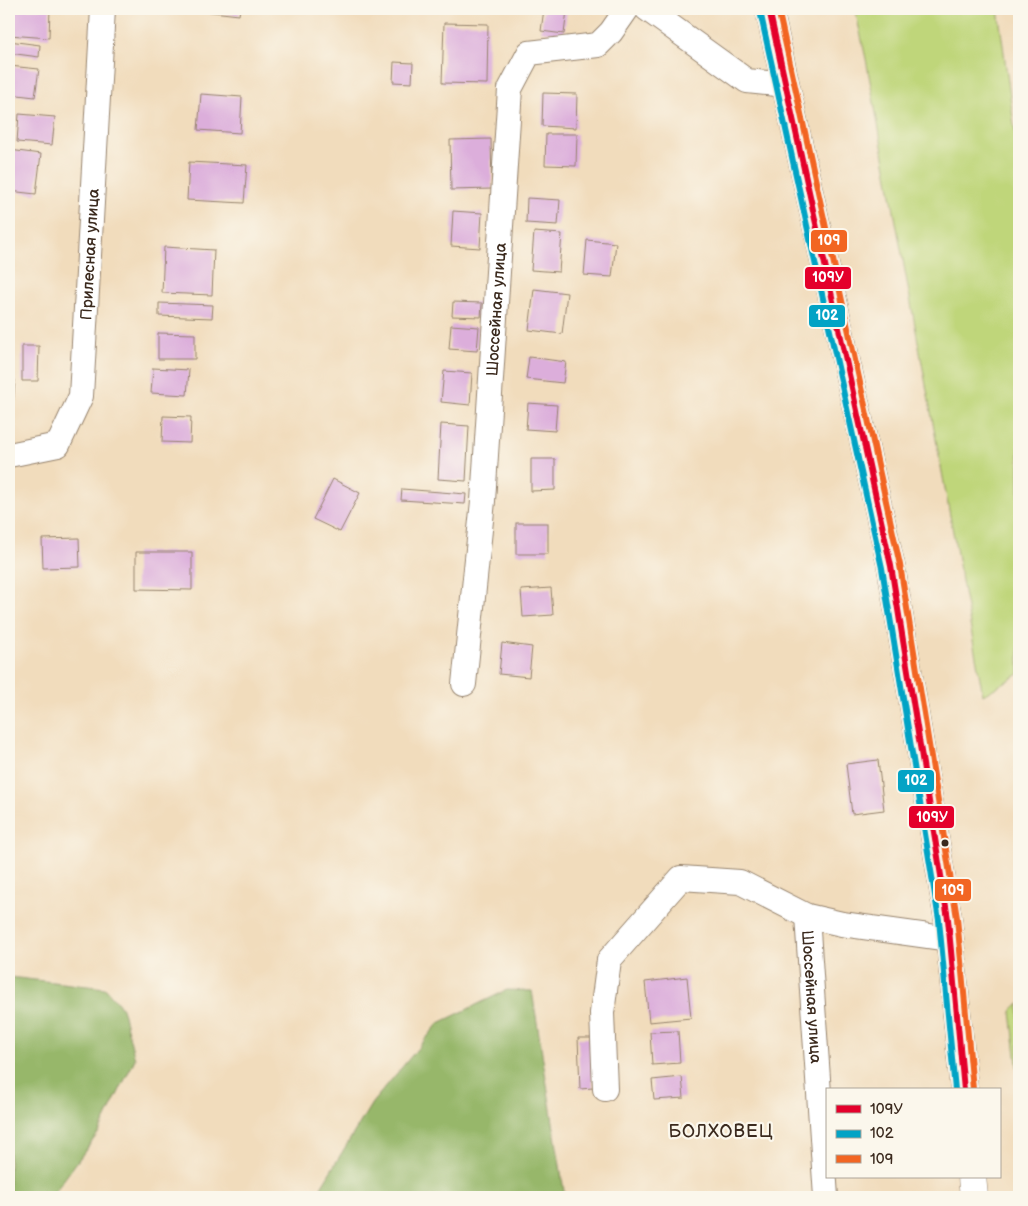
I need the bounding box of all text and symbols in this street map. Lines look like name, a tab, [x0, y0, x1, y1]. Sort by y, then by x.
street label: Прилесная улица	[77, 188, 104, 321]
line badge: 109	[810, 229, 848, 253]
text: 109	[818, 232, 840, 249]
street label: Шоссейная улица	[483, 242, 511, 377]
line badge: 109У	[804, 266, 852, 290]
text: 109У	[812, 269, 844, 286]
line badge: 102	[808, 304, 846, 328]
text: 102	[815, 307, 839, 324]
line badge: 102	[897, 769, 935, 793]
text: 102	[904, 772, 928, 789]
line badge: 109У	[908, 805, 955, 829]
text: 109У	[916, 809, 948, 826]
unlabelled marker	[940, 838, 950, 848]
line badge: 109	[934, 878, 972, 902]
text: 109	[942, 882, 964, 899]
street label: Шоссейная улица	[797, 930, 825, 1065]
legend	[826, 1088, 1000, 1178]
text: 109У	[870, 1100, 903, 1119]
district label: БОЛХОВЕЦ	[669, 1121, 773, 1142]
text: 102	[870, 1124, 894, 1143]
text: 109	[870, 1150, 893, 1169]

